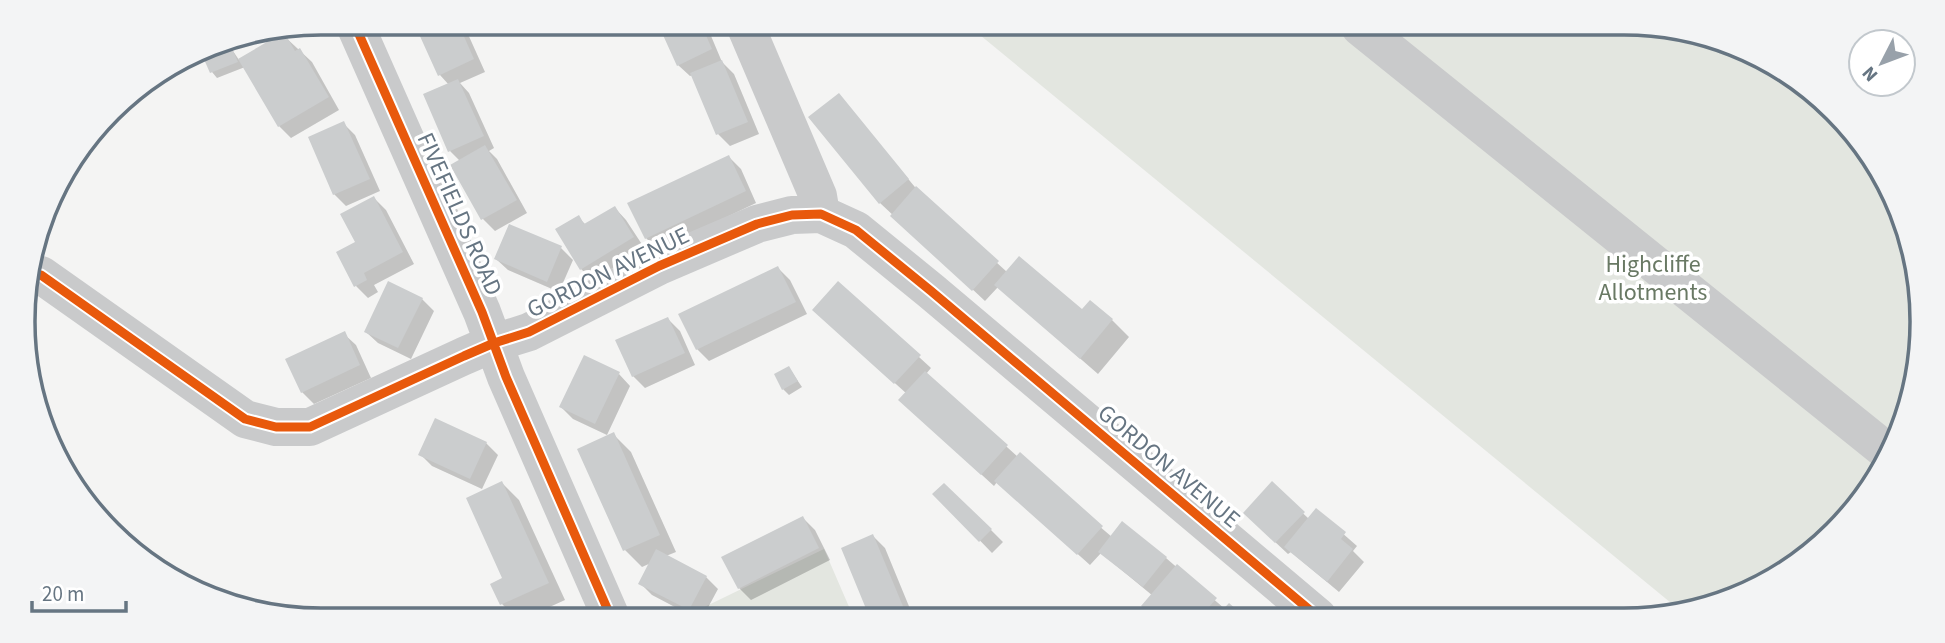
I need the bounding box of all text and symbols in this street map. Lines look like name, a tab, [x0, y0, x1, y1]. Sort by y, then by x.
north arrow	[1847, 28, 1917, 98]
text: N	[1856, 60, 1885, 87]
street label: FIVEFIELDS ROAD	[408, 127, 511, 301]
street label: GORDON AVENUE	[521, 218, 695, 327]
park label: Highcliffe Allotments	[1599, 247, 1707, 310]
street label: GORDON AVENUE	[1090, 396, 1248, 537]
scale bar	[32, 570, 126, 614]
text: 20 m	[42, 579, 84, 609]

